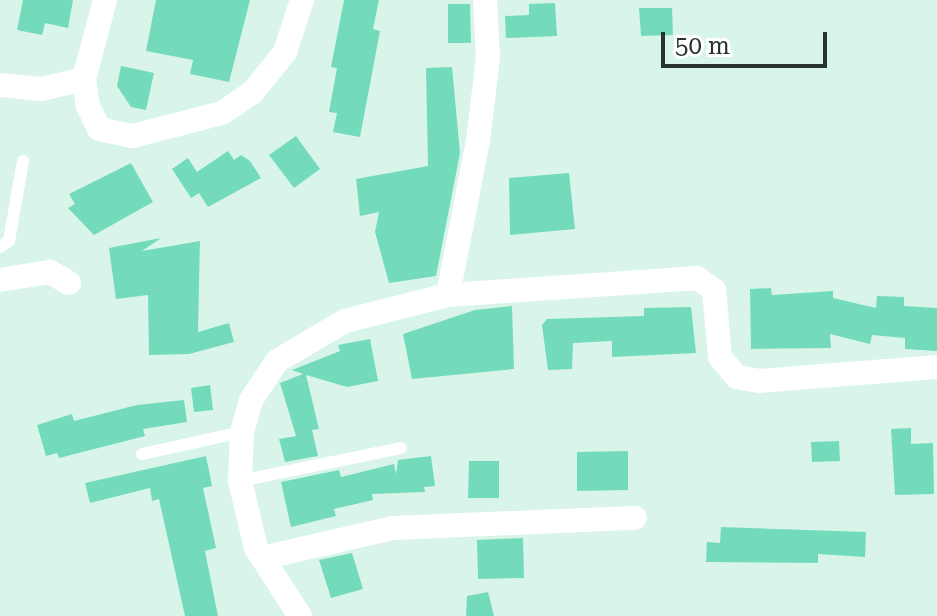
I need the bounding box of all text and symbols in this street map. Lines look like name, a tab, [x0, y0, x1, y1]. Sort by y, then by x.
scale bar	[665, 16, 831, 66]
text: 50 m	[675, 32, 730, 60]

